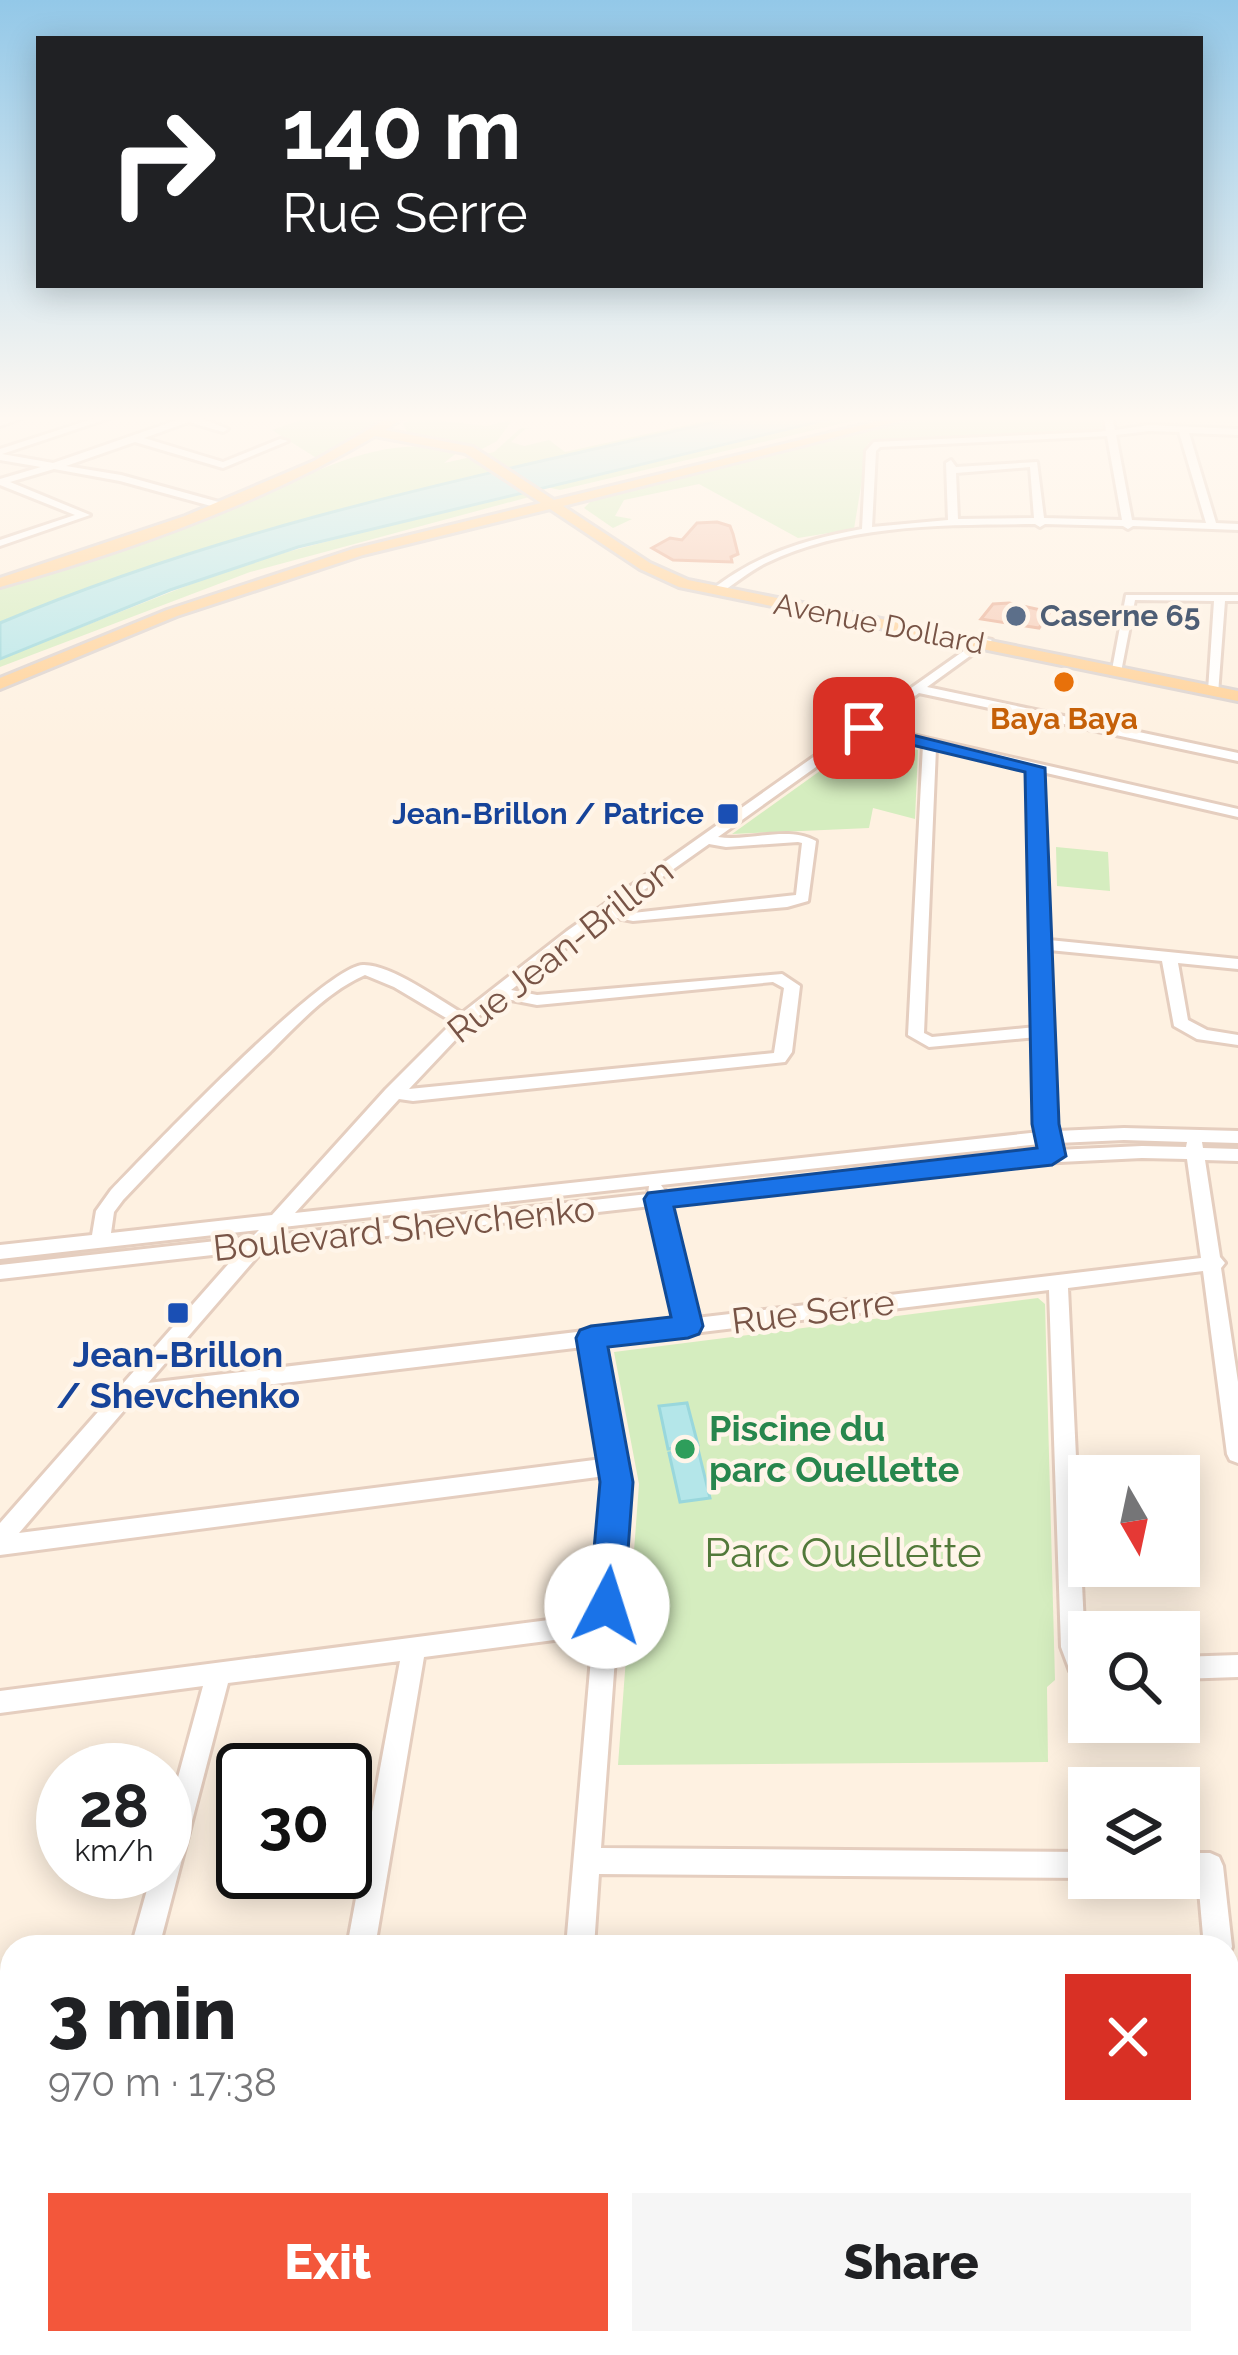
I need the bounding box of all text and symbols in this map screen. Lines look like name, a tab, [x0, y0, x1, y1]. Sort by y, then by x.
text: 140 m	[282, 80, 521, 179]
icon: right	[84, 84, 240, 240]
text: Rue Serre	[282, 181, 528, 245]
street label: Avenue Dollard	[771, 586, 987, 661]
place label: Caserne 65	[1040, 598, 1200, 633]
marker: Caserne 65	[1003, 603, 1029, 629]
marker: Baya Baya	[1051, 669, 1077, 695]
pin	[813, 677, 915, 779]
icon: arrive	[831, 695, 897, 761]
place label: Baya Baya	[990, 701, 1138, 736]
place label: Jean-Brillon / Patrice	[392, 796, 704, 831]
marker: Jean-Brillon / Patrice	[715, 801, 741, 827]
street label: Rue Jean-Brillon	[439, 849, 681, 1051]
street label: Boulevard Shevchenko	[211, 1187, 597, 1269]
street label: Rue Serre	[729, 1280, 897, 1342]
marker: Jean-Brillon / Shevchenko	[165, 1300, 191, 1326]
place label: Jean-Brillon / Shevchenko	[56, 1333, 300, 1416]
place label: Piscine du parc Ouellette	[709, 1407, 959, 1490]
marker: Piscine du parc Ouellette	[672, 1436, 698, 1462]
north arrow	[1068, 1455, 1200, 1587]
map controls	[1068, 1455, 1200, 1899]
park label: Parc Ouellette	[704, 1528, 982, 1577]
position arrow	[544, 1543, 670, 1669]
button: search	[1068, 1611, 1200, 1743]
speed limit sign: 30	[216, 1743, 372, 1899]
button: layers	[1068, 1767, 1200, 1899]
text: 28	[79, 1771, 149, 1841]
text: km/h	[74, 1833, 154, 1868]
text: 3 min	[48, 1971, 237, 2056]
button: close	[1065, 1974, 1191, 2100]
text: 970 m · 17:38	[48, 2059, 277, 2105]
button: Exit	[48, 2193, 608, 2331]
button: Share	[632, 2193, 1191, 2331]

